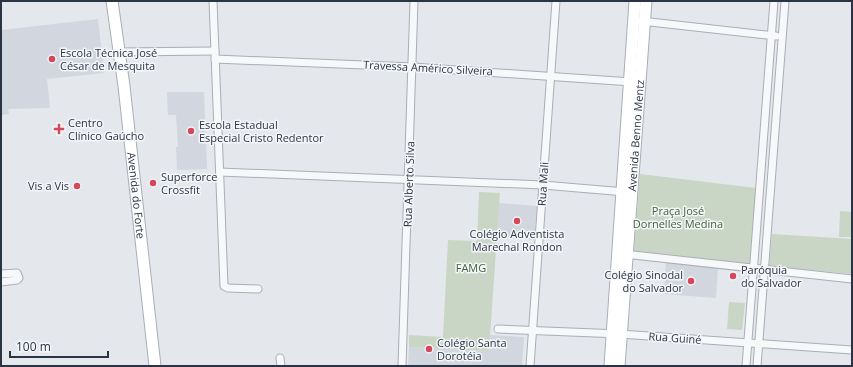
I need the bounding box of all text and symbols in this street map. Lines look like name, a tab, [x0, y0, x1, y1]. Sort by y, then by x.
place label: Escola Técnica José César de Mesquita	[60, 45, 157, 73]
marker: Escola Técnica José César de Mesquita	[47, 54, 57, 64]
street label: Travessa Américo Silveira	[363, 57, 493, 78]
street label: Avenida Benno Mentz	[624, 79, 647, 192]
place label: Centro Clínico Gaúcho	[68, 115, 145, 143]
place label: Escola Estadual Especial Cristo Redentor	[199, 117, 324, 145]
marker: Centro Clínico Gaúcho	[53, 123, 65, 135]
marker: Escola Estadual Especial Cristo Redentor	[186, 126, 196, 136]
street label: Rua Alberto Silva	[400, 141, 418, 227]
street label: Avenida do Forte	[124, 151, 149, 240]
street label: Rua Mali	[533, 161, 552, 206]
place label: Superforce Crossfit	[161, 169, 217, 197]
place label: Vis a Vis	[28, 178, 69, 193]
marker: Superforce Crossfit	[148, 178, 158, 188]
marker: Vis a Vis	[72, 181, 82, 191]
park label: Praça José Dornelles Medina	[633, 203, 723, 231]
marker: Colégio Adventista Marechal Rondon	[512, 216, 522, 226]
place label: Colégio Adventista Marechal Rondon	[470, 226, 564, 254]
park label: FAMG	[456, 260, 486, 275]
place label: Paróquia do Salvador	[741, 262, 802, 290]
place label: Colégio Sinodal do Salvador	[604, 267, 684, 295]
marker: Paróquia do Salvador	[728, 271, 738, 281]
marker: Colégio Sinodal do Salvador	[686, 276, 696, 286]
street label: Rua Guiné	[648, 328, 702, 347]
scale bar	[10, 333, 108, 359]
place label: Colégio Santa Dorotéia	[437, 335, 507, 363]
text: 100 m	[16, 338, 51, 355]
marker: Colégio Santa Dorotéia	[424, 344, 434, 354]

